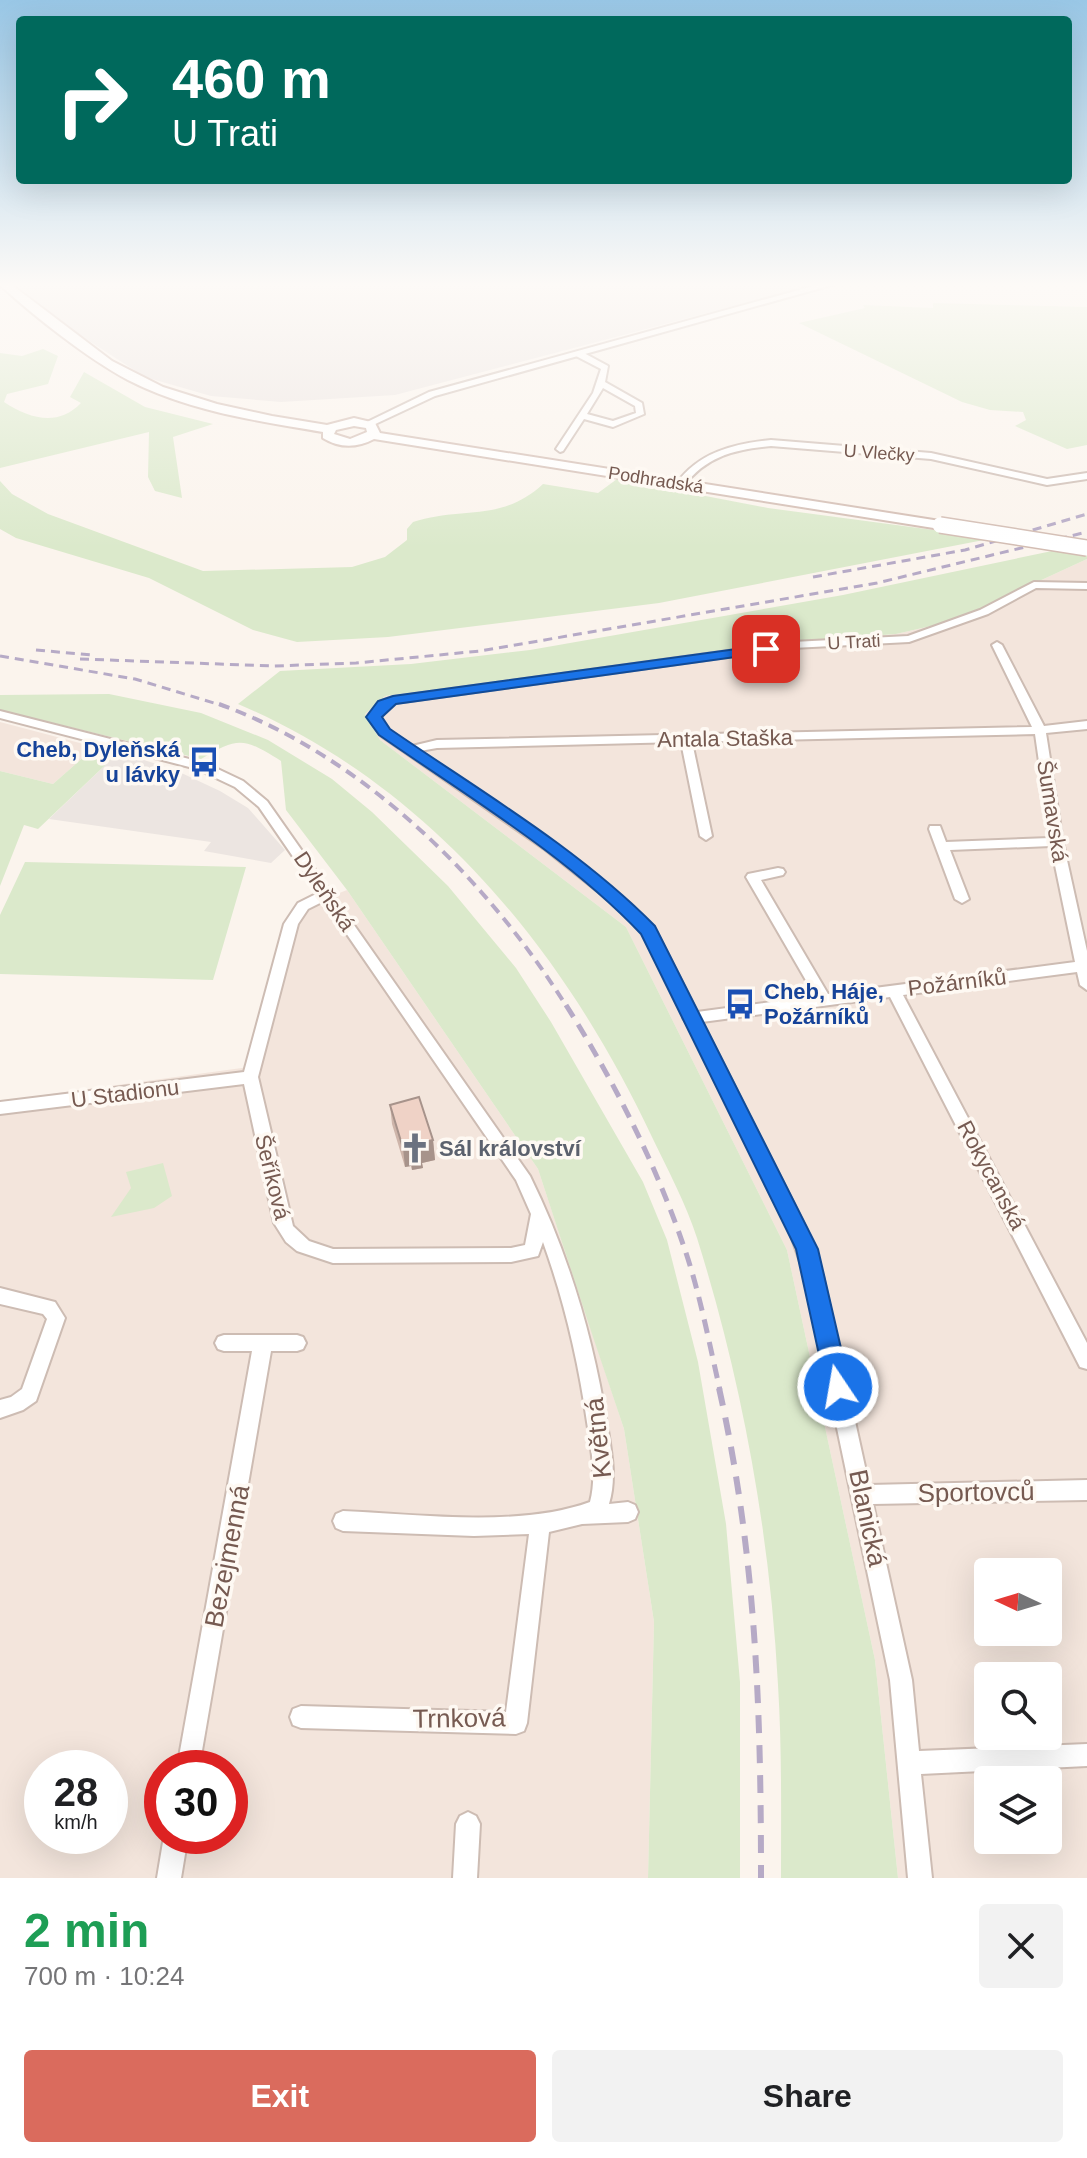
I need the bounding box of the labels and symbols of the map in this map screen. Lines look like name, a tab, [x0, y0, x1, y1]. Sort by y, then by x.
street label: U Vlečky	[843, 441, 915, 465]
street label: Podhradská	[607, 463, 706, 498]
pin	[732, 615, 800, 683]
street label: U Trati	[827, 631, 881, 653]
street label: Antala Staška	[657, 725, 794, 752]
place label: Cheb, Dyleňská u lávky	[16, 737, 181, 787]
bus stop icon: Cheb, Dyleňská u lávky	[187, 745, 221, 779]
street label: Šumavská	[1032, 758, 1073, 865]
street label: Dyleňská	[289, 847, 361, 936]
street label: Požárníků	[906, 964, 1008, 1001]
place label: Cheb, Háje, Požárníků	[764, 979, 884, 1029]
bus stop icon: Cheb, Háje, Požárníků	[723, 987, 757, 1021]
street label: U Stadionu	[70, 1074, 181, 1113]
street label: Rokycanská	[952, 1116, 1031, 1235]
church icon: Sál království	[398, 1131, 432, 1165]
street label: Šeříková	[250, 1132, 295, 1223]
place label: Sál království	[439, 1136, 582, 1161]
position arrow	[796, 1345, 880, 1429]
street label: Květná	[579, 1396, 617, 1480]
street label: Blanická	[843, 1467, 893, 1570]
street label: Sportovců	[917, 1476, 1035, 1508]
street label: Bezejmenná	[198, 1482, 256, 1630]
north arrow	[974, 1558, 1062, 1646]
street label: Trnková	[412, 1702, 506, 1734]
speed limit sign: 30	[144, 1750, 248, 1854]

